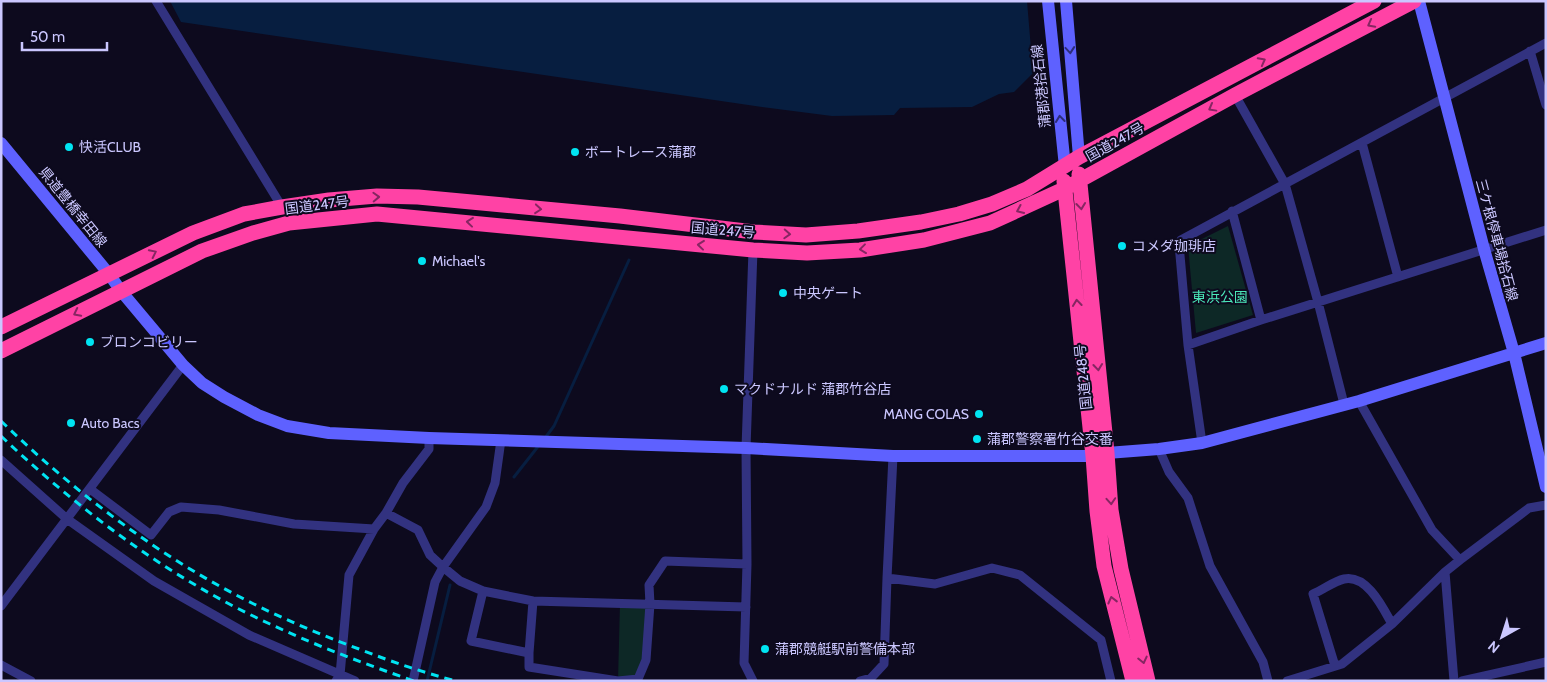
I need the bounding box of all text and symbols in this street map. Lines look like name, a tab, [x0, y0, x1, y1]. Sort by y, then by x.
one-way arrow	[1367, 18, 1376, 28]
scale bar	[22, 20, 108, 52]
text: 50 m	[30, 28, 65, 46]
street label: 蒲郡港拾石線	[1028, 43, 1054, 129]
one-way arrow	[1064, 46, 1075, 54]
one-way arrow	[1256, 57, 1265, 67]
one-way arrow	[1208, 102, 1217, 112]
one-way arrow	[1054, 114, 1065, 122]
street label: 国道247号	[1082, 118, 1148, 166]
place label: 快活CLUB	[79, 138, 141, 156]
marker: 快活CLUB	[63, 141, 75, 153]
place label: ボートレース蒲郡	[585, 143, 696, 161]
marker: ボートレース蒲郡	[569, 146, 581, 158]
street label: 県道豊橋幸田線	[35, 163, 111, 251]
street label: 三ケ根停車場拾石線	[1472, 177, 1522, 303]
one-way arrow	[372, 191, 380, 202]
street label: 国道247号	[284, 192, 350, 218]
one-way arrow	[1075, 202, 1086, 210]
one-way arrow	[534, 203, 542, 214]
one-way arrow	[1016, 203, 1025, 214]
one-way arrow	[465, 216, 473, 227]
street label: 国道247号	[690, 218, 756, 242]
one-way arrow	[783, 228, 791, 239]
place label: コメダ珈琲店	[1132, 237, 1216, 255]
one-way arrow	[697, 240, 705, 251]
marker: コメダ珈琲店	[1116, 240, 1128, 252]
one-way arrow	[859, 243, 867, 254]
one-way arrow	[148, 249, 157, 259]
place label: Michael's	[432, 252, 485, 270]
marker: Michael's	[416, 255, 428, 267]
place label: 中央ゲート	[793, 284, 863, 302]
marker: 中央ゲート	[777, 287, 789, 299]
park label: 東浜公園	[1192, 288, 1248, 306]
one-way arrow	[1072, 299, 1083, 307]
one-way arrow	[73, 307, 82, 317]
place label: ブロンコビリー	[100, 333, 198, 351]
marker: ブロンコビリー	[84, 336, 96, 348]
street label: 国道248号	[1071, 343, 1095, 411]
one-way arrow	[1092, 364, 1103, 372]
place label: マクドナルド 蒲郡竹谷店	[734, 380, 891, 398]
marker: マクドナルド 蒲郡竹谷店	[718, 383, 730, 395]
place label: MANG COLAS	[884, 405, 969, 423]
marker: MANG COLAS	[973, 408, 985, 420]
place label: Auto Bacs	[81, 414, 140, 432]
marker: Auto Bacs	[65, 417, 77, 429]
place label: 蒲郡警察署竹谷交番	[987, 430, 1113, 448]
marker: 蒲郡警察署竹谷交番	[971, 433, 983, 445]
one-way arrow	[1105, 498, 1116, 506]
one-way arrow	[1107, 595, 1118, 604]
north arrow	[1477, 612, 1527, 662]
text: N	[1484, 637, 1503, 657]
place label: 蒲郡競艇駅前警備本部	[775, 640, 915, 658]
marker: 蒲郡競艇駅前警備本部	[759, 643, 771, 655]
one-way arrow	[1137, 656, 1148, 665]

